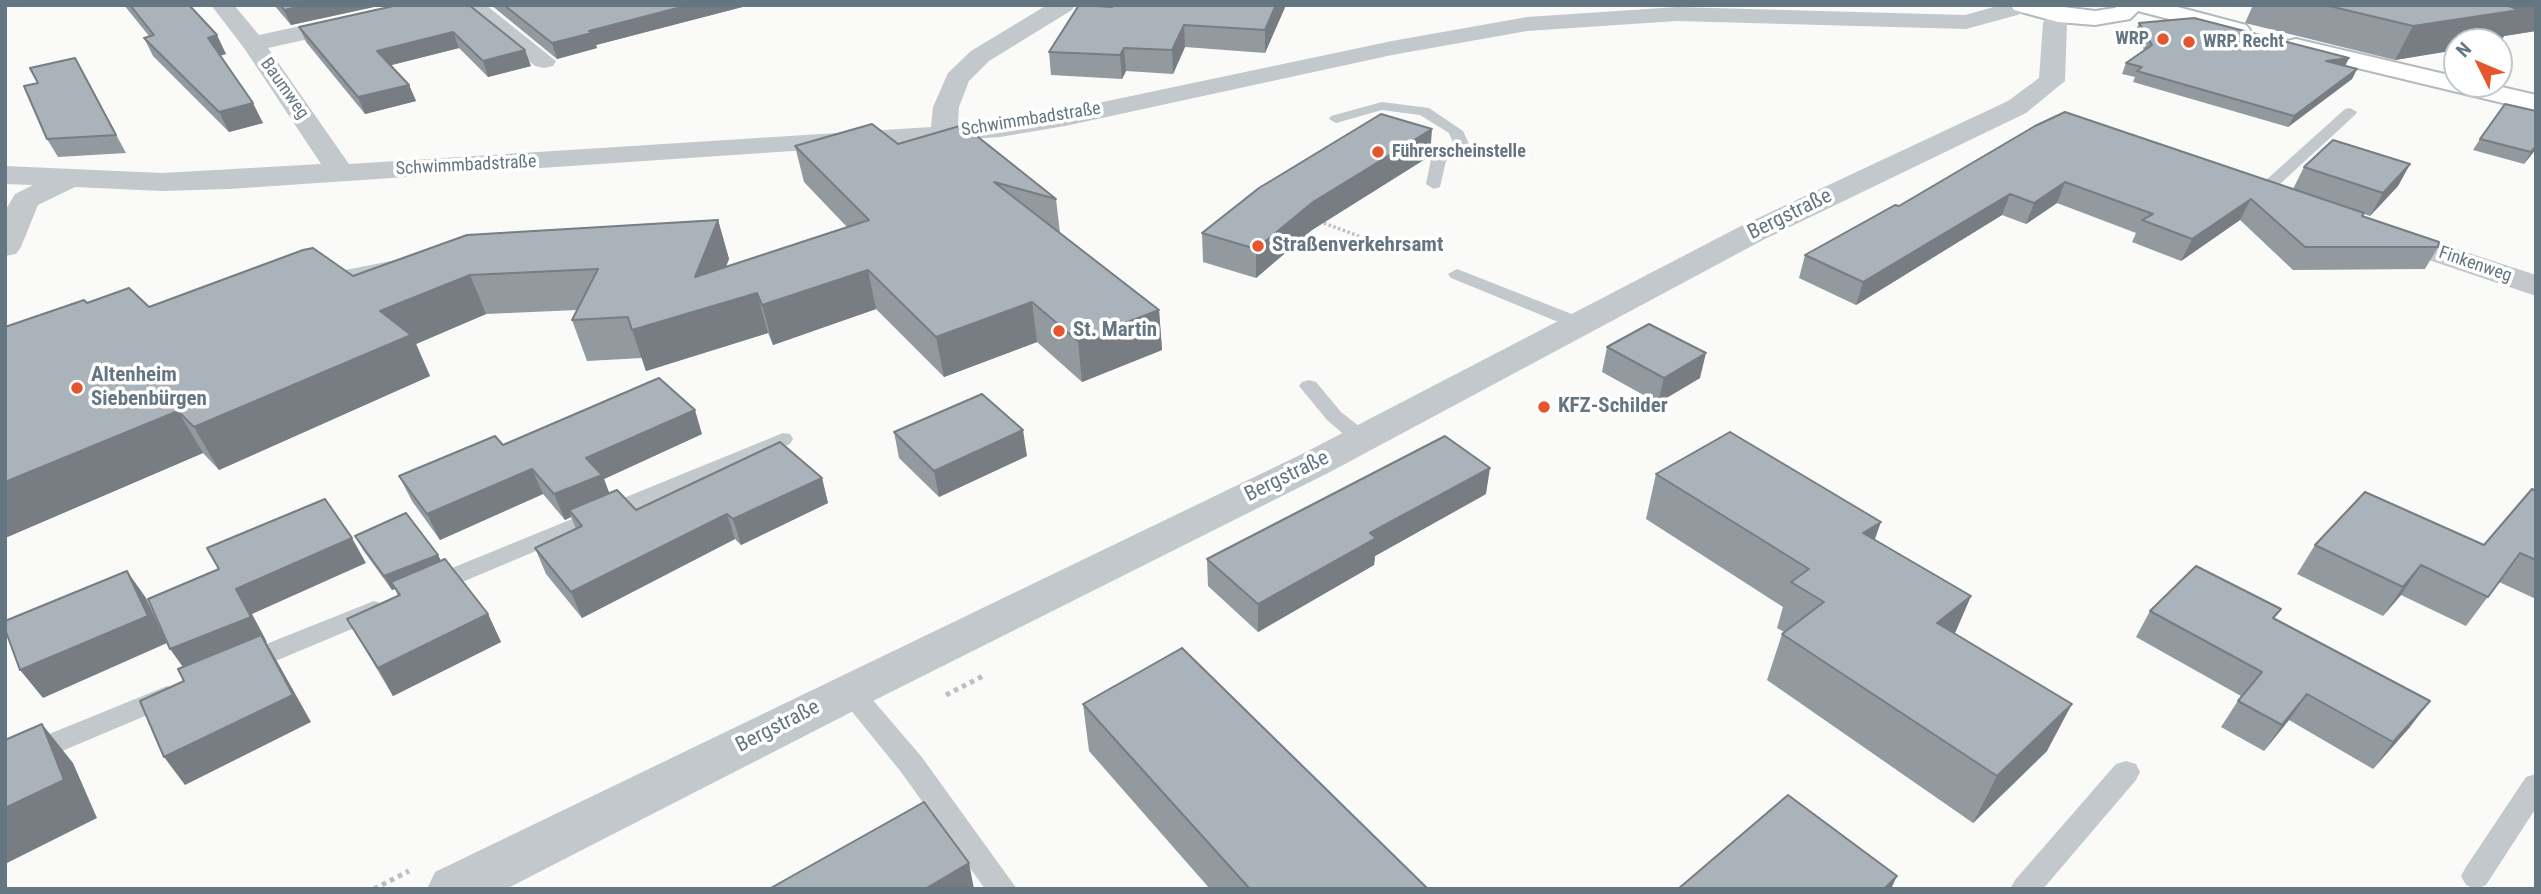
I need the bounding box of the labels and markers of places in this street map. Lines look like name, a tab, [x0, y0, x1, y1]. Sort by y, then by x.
place label: WRP	[2115, 28, 2149, 50]
marker: WRP	[2155, 31, 2171, 47]
place label: WRP. Recht	[2203, 31, 2284, 53]
marker: WRP. Recht	[2181, 34, 2197, 50]
place label: Führerscheinstelle	[1392, 141, 1526, 163]
marker: Führerscheinstelle	[1370, 144, 1386, 160]
place label: Straßenverkehrsamt	[1272, 233, 1443, 259]
marker: Straßenverkehrsamt	[1250, 238, 1266, 254]
place label: St. Martin	[1073, 318, 1157, 344]
marker: St. Martin	[1051, 323, 1067, 339]
place label: Altenheim Siebenbürgen	[91, 363, 207, 413]
marker: Altenheim Siebenbürgen	[69, 380, 85, 396]
place label: KFZ-Schilder	[1558, 394, 1668, 420]
marker: KFZ-Schilder	[1536, 399, 1552, 415]

